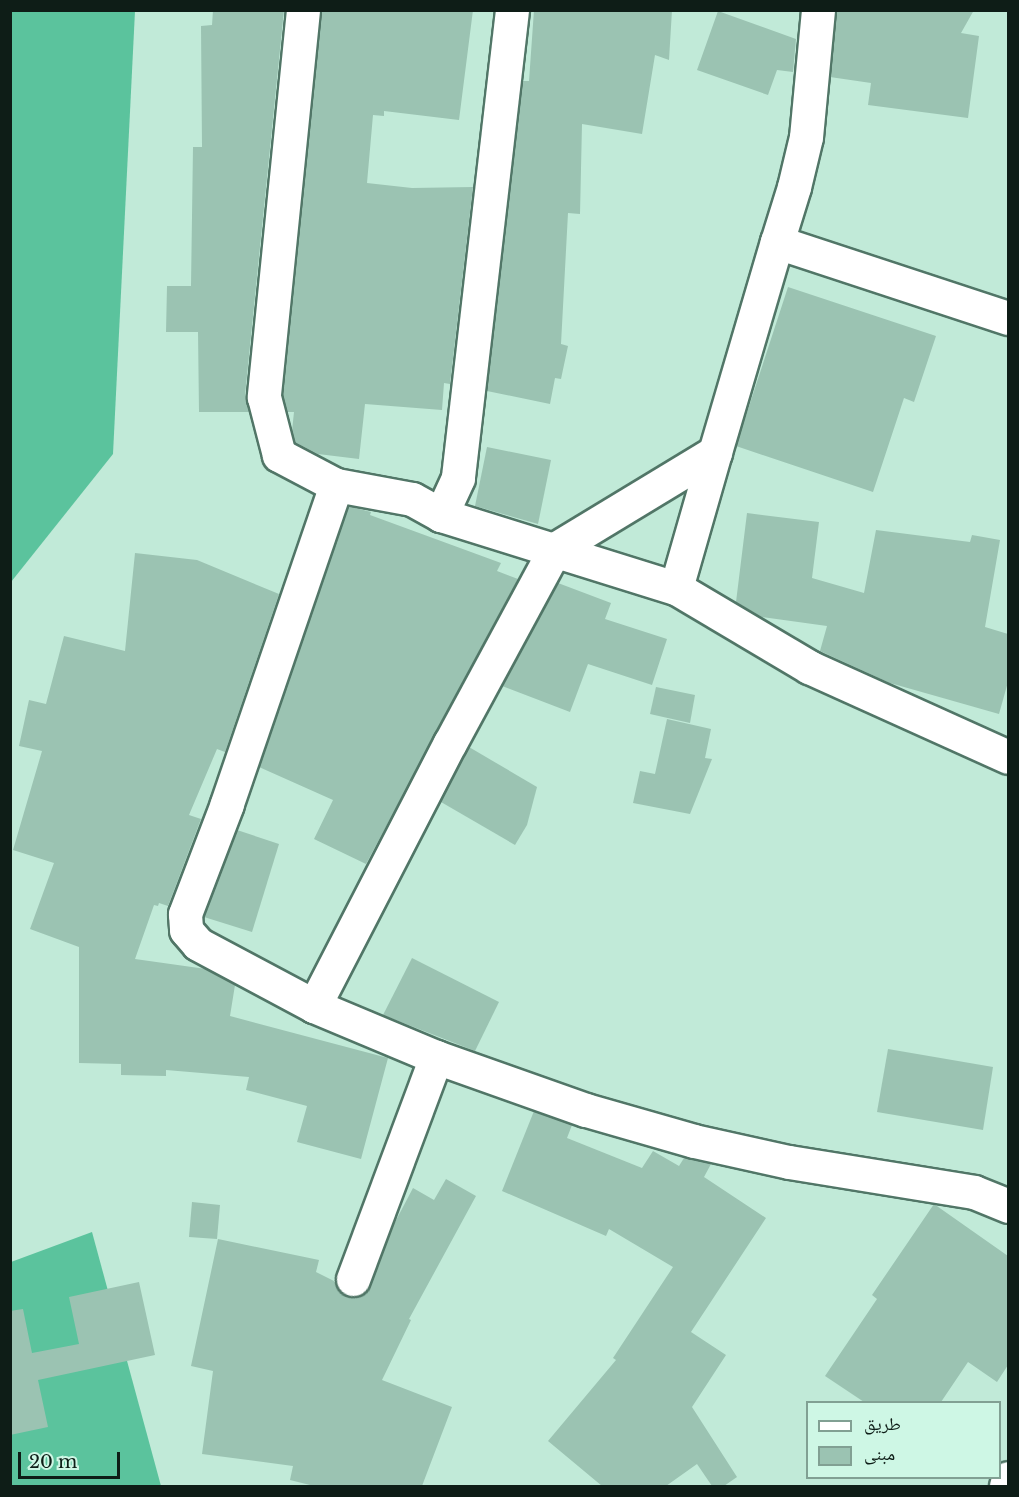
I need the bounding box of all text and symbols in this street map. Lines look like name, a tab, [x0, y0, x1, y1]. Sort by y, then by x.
legend	[806, 1401, 1001, 1479]
text: طريق	[864, 1413, 901, 1435]
scale bar	[21, 1440, 123, 1478]
text: مبنى	[864, 1443, 895, 1465]
text: 20 m	[29, 1451, 77, 1473]

